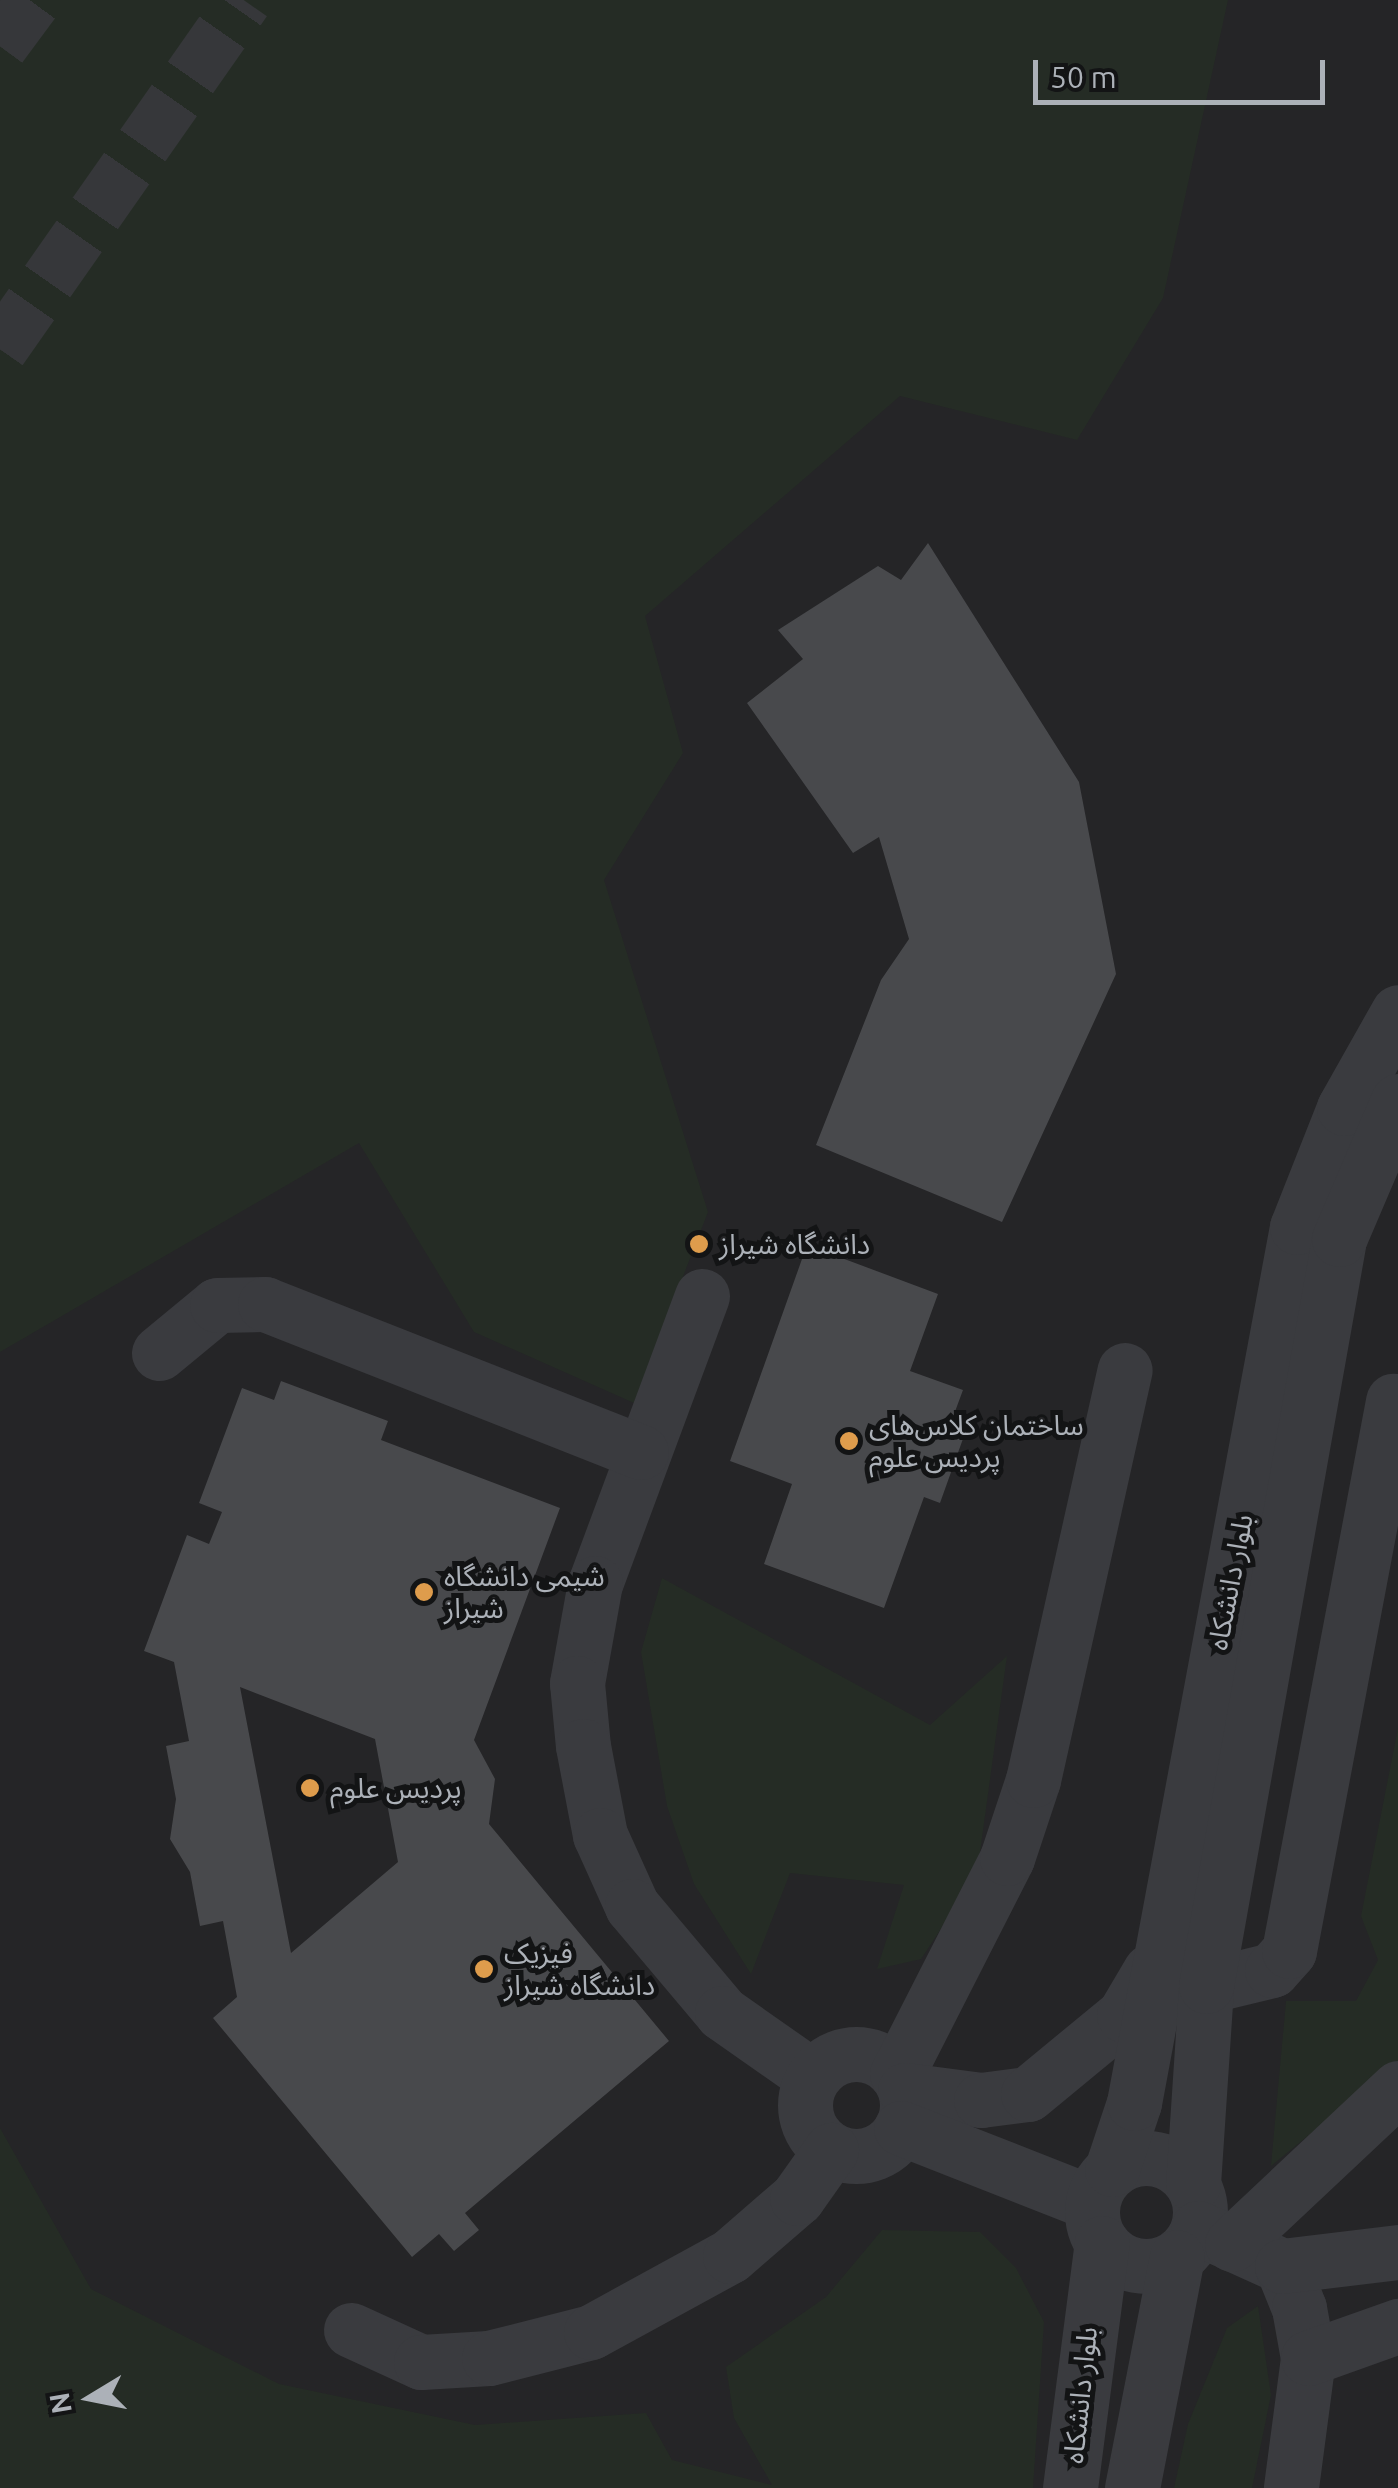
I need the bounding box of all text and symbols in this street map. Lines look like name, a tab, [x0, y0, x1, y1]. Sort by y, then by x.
scale bar	[1038, 40, 1330, 102]
text: 50 m	[1050, 60, 1117, 94]
place label: دانشگاه شیراز	[719, 1227, 870, 1261]
marker: دانشگاه شیراز	[688, 1233, 710, 1255]
place label: ساختمان کلاس‌های پردیس علوم	[869, 1408, 1084, 1474]
marker: ساختمان کلاس‌های پردیس علوم	[838, 1430, 860, 1452]
street label: بلوار دانشکاه	[1200, 1511, 1260, 1653]
place label: شیمى دانشگاه شیراز	[444, 1559, 605, 1625]
marker: شیمى دانشگاه شیراز	[413, 1581, 435, 1603]
place label: پردیس علوم	[330, 1771, 462, 1805]
marker: پردیس علوم	[299, 1777, 321, 1799]
place label: فیزیک دانشگاه شیراز	[504, 1936, 655, 2002]
marker: فیزیک دانشگاه شیراز	[473, 1958, 495, 1980]
street label: بلوار دانشکاه	[1056, 2325, 1104, 2465]
north arrow	[40, 2348, 140, 2448]
text: N	[43, 2390, 77, 2416]

